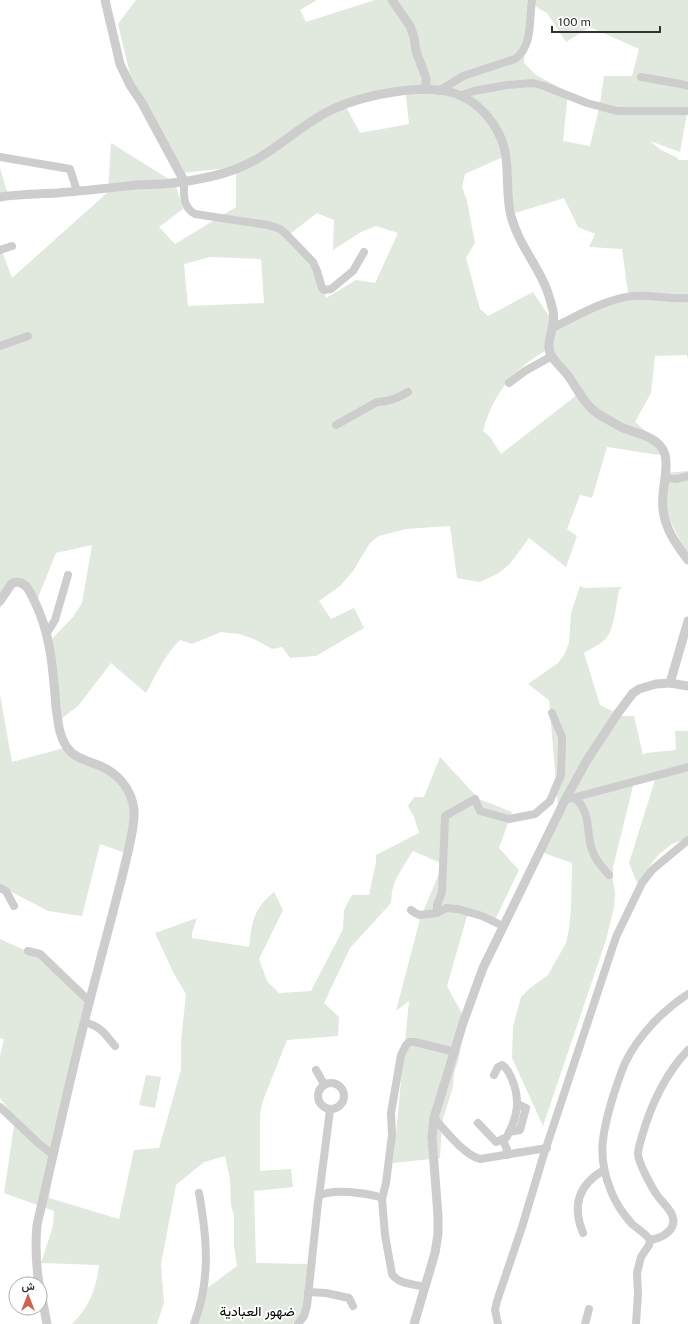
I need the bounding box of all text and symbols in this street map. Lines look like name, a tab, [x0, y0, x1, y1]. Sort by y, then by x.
scale bar	[552, 8, 660, 34]
text: 100 m	[558, 15, 591, 29]
north arrow	[8, 1276, 48, 1316]
text: ش	[21, 1280, 35, 1293]
district label: ضهور العبادية	[219, 1303, 295, 1320]

